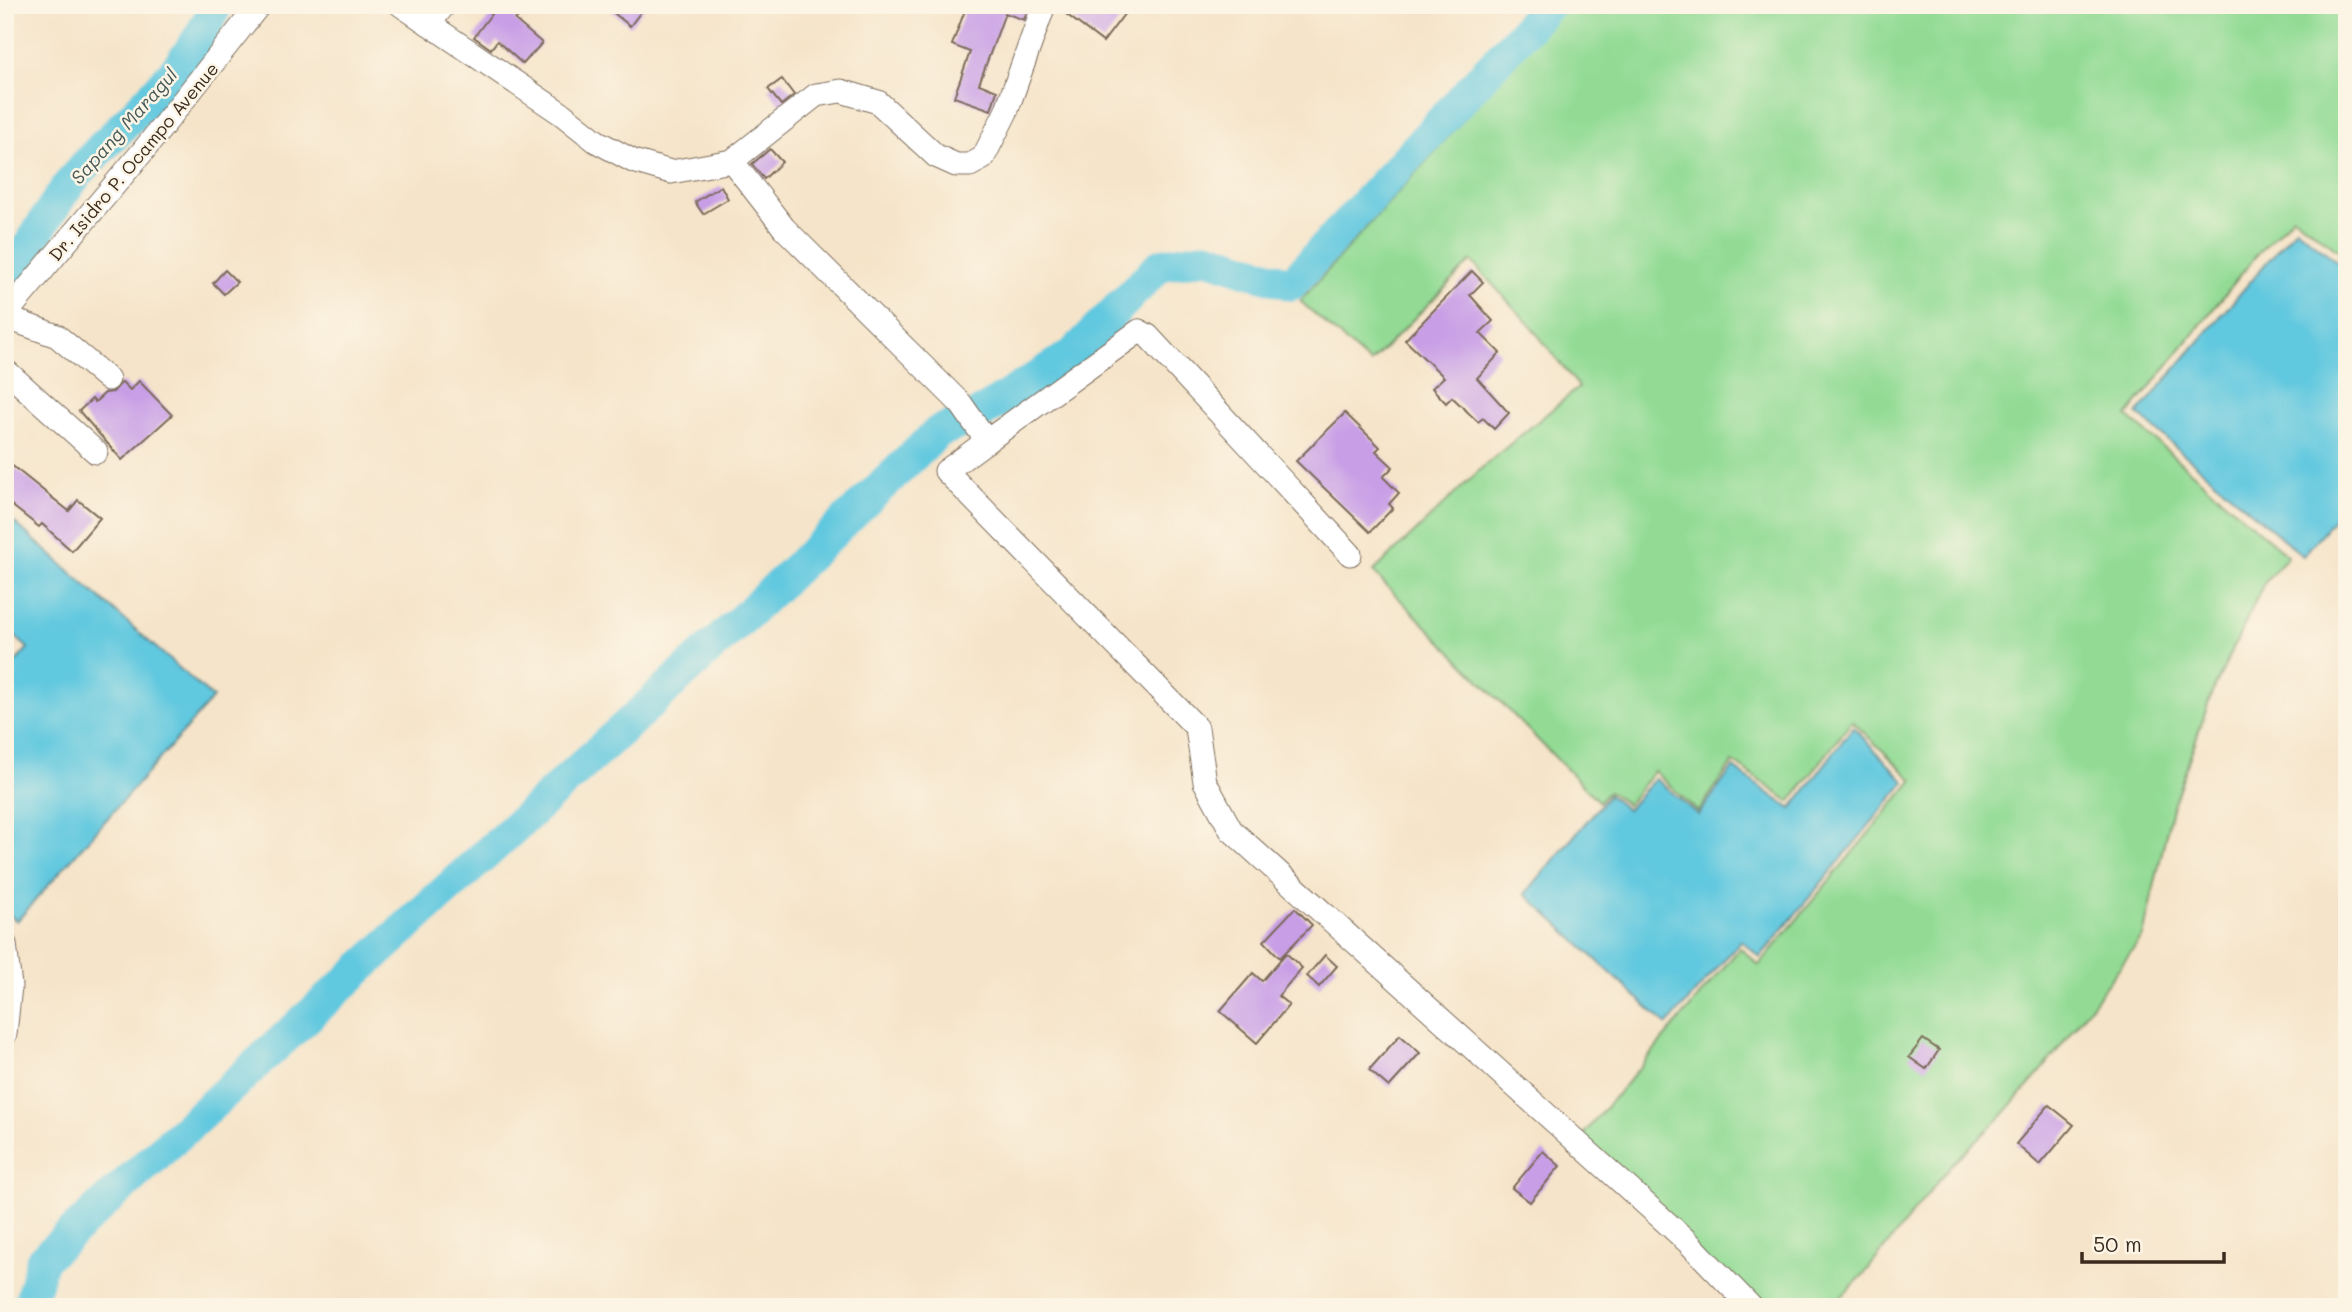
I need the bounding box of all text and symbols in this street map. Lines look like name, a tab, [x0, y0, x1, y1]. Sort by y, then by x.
street label: Dr. Isidro P. Ocampo Avenue	[43, 57, 223, 266]
water label: Sapang Maragul	[65, 62, 183, 189]
scale bar	[2082, 1221, 2224, 1265]
text: 50 m	[2093, 1230, 2142, 1257]

